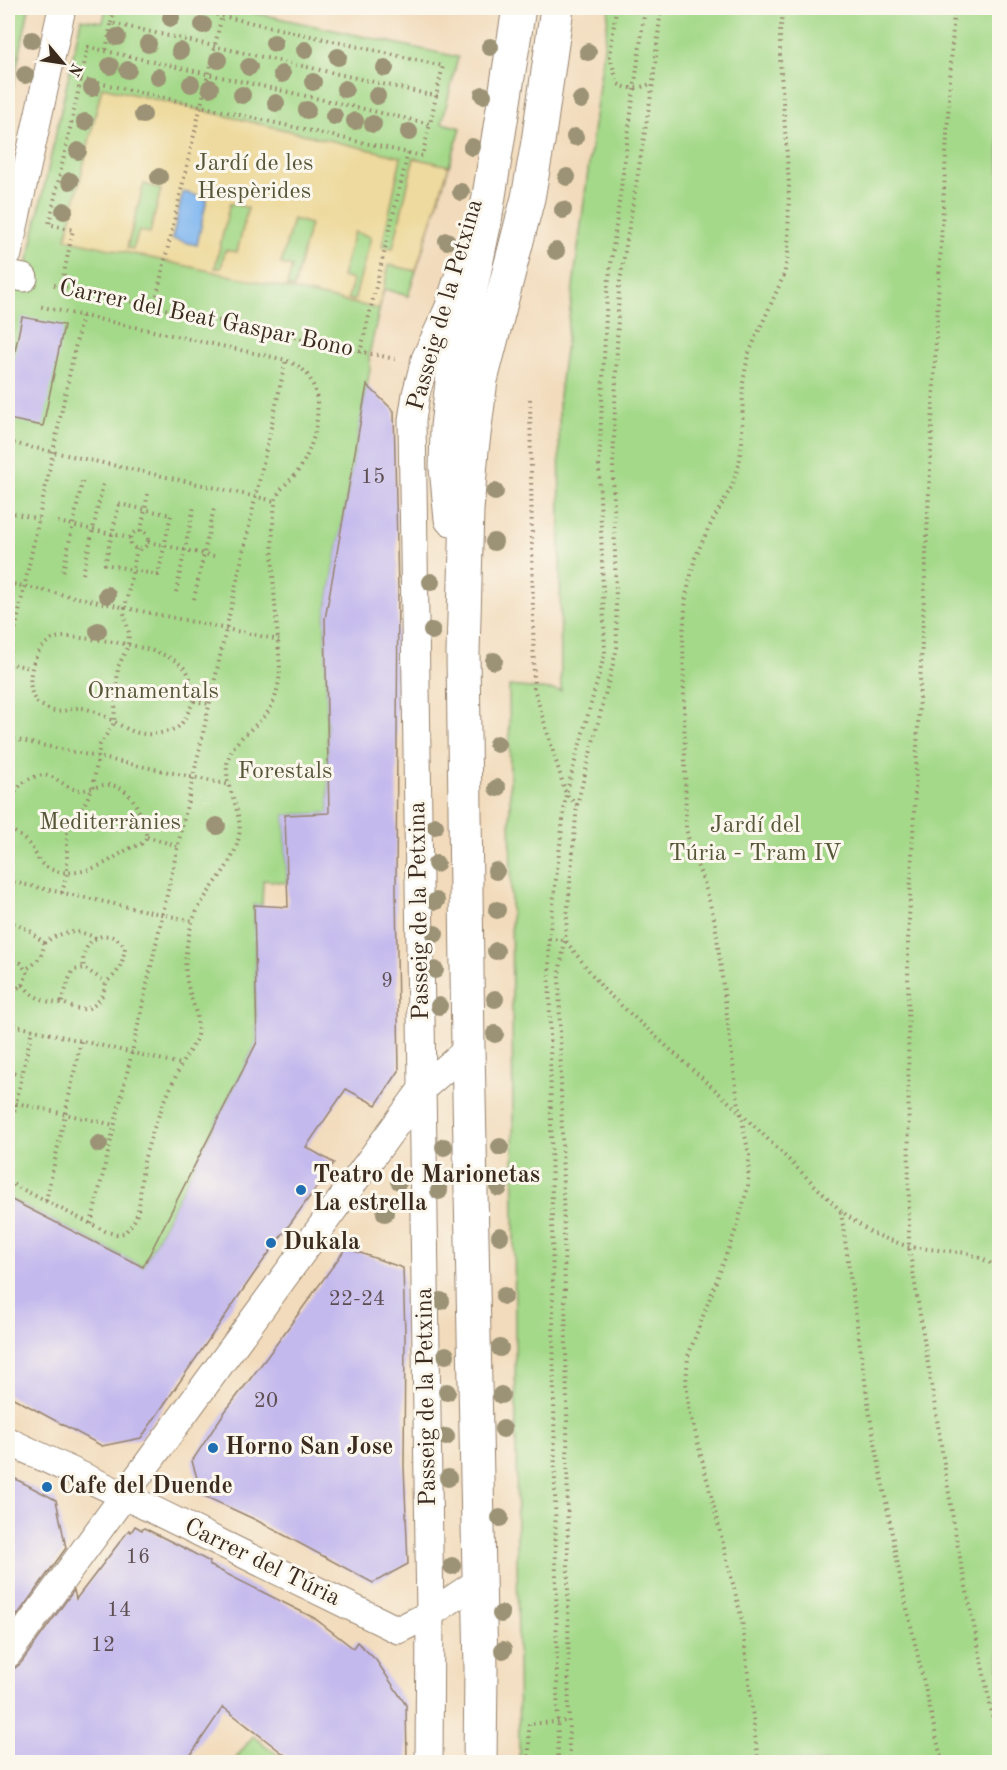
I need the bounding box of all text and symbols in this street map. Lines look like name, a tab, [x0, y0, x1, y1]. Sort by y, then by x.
north arrow	[33, 33, 93, 93]
text: N	[64, 60, 84, 79]
park label: Jardí de les Hespèrides	[195, 152, 313, 204]
street label: Passeig de la Petxina	[404, 196, 488, 413]
street label: Carrer del Beat Gaspar Bono	[57, 276, 355, 362]
house number: 15	[361, 467, 385, 488]
park label: Ornamentals	[87, 680, 219, 704]
park label: Forestals	[238, 760, 332, 784]
street label: Passeig de la Petxina	[406, 801, 434, 1021]
park label: Mediterrànies	[39, 811, 181, 835]
park label: Jardí del Túria - Tram IV	[668, 814, 842, 866]
house number: 9	[381, 971, 393, 992]
place label: Teatro de Marionetas La estrella	[313, 1164, 540, 1216]
marker: Teatro de Marionetas La estrella	[294, 1183, 308, 1197]
place label: Dukala	[283, 1231, 360, 1255]
marker: Dukala	[264, 1236, 278, 1250]
street label: Passeig de la Petxina	[413, 1287, 441, 1507]
house number: 22-24	[329, 1289, 385, 1310]
house number: 20	[254, 1391, 278, 1412]
place label: Horno San Jose	[225, 1436, 393, 1460]
marker: Horno San Jose	[206, 1441, 220, 1455]
place label: Cafe del Duende	[59, 1475, 233, 1499]
marker: Cafe del Duende	[40, 1480, 54, 1494]
street label: Carrer del Túria	[180, 1515, 344, 1611]
house number: 16	[126, 1547, 150, 1568]
house number: 14	[107, 1600, 131, 1621]
house number: 12	[91, 1635, 115, 1656]

